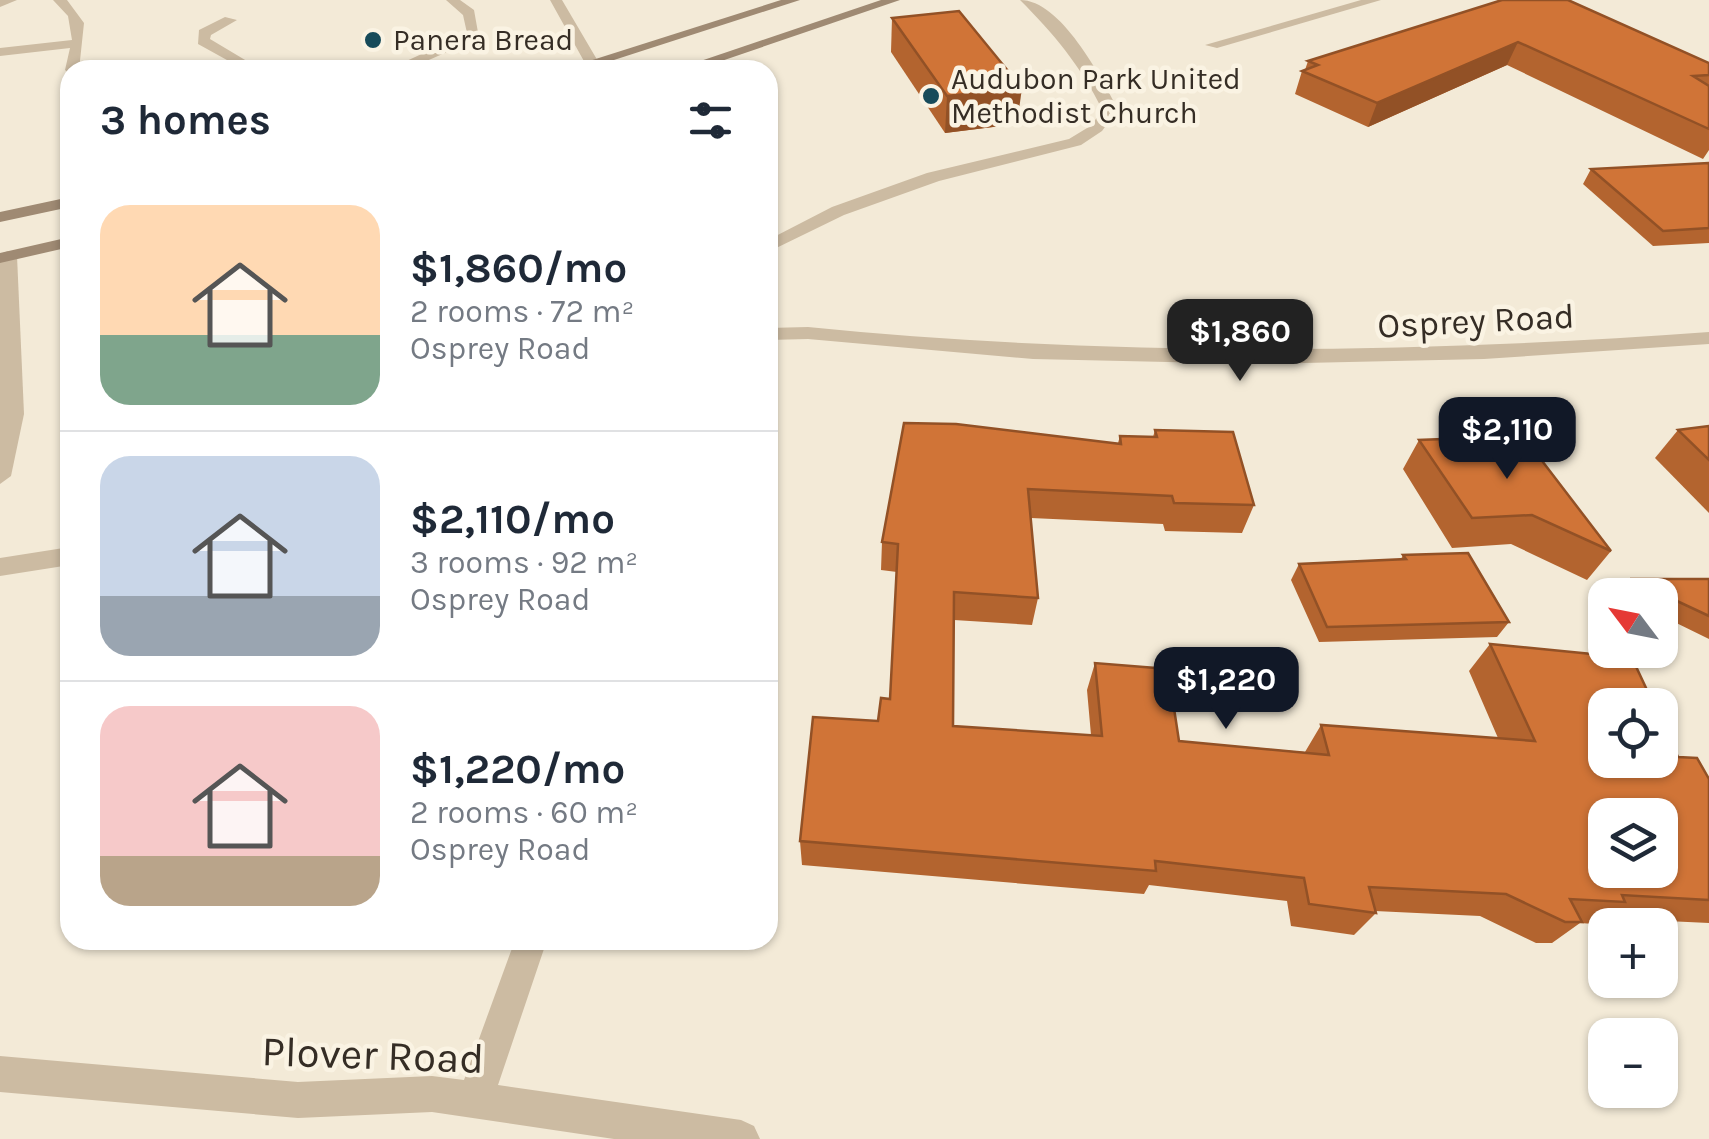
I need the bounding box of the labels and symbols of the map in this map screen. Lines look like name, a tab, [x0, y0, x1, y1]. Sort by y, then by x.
place label: Panera Bread	[393, 22, 573, 58]
marker: Panera Bread	[362, 29, 384, 51]
place label: Audubon Park United Methodist Church	[951, 61, 1241, 131]
marker: Audubon Park United Methodist Church	[920, 85, 942, 107]
street label: Osprey Road	[1376, 295, 1576, 347]
pin: $1,860	[1159, 299, 1321, 384]
pin: $2,110	[1426, 397, 1588, 482]
north arrow	[1588, 578, 1678, 668]
pin: $1,220	[1145, 647, 1307, 732]
street label: Plover Road	[261, 1026, 485, 1084]

